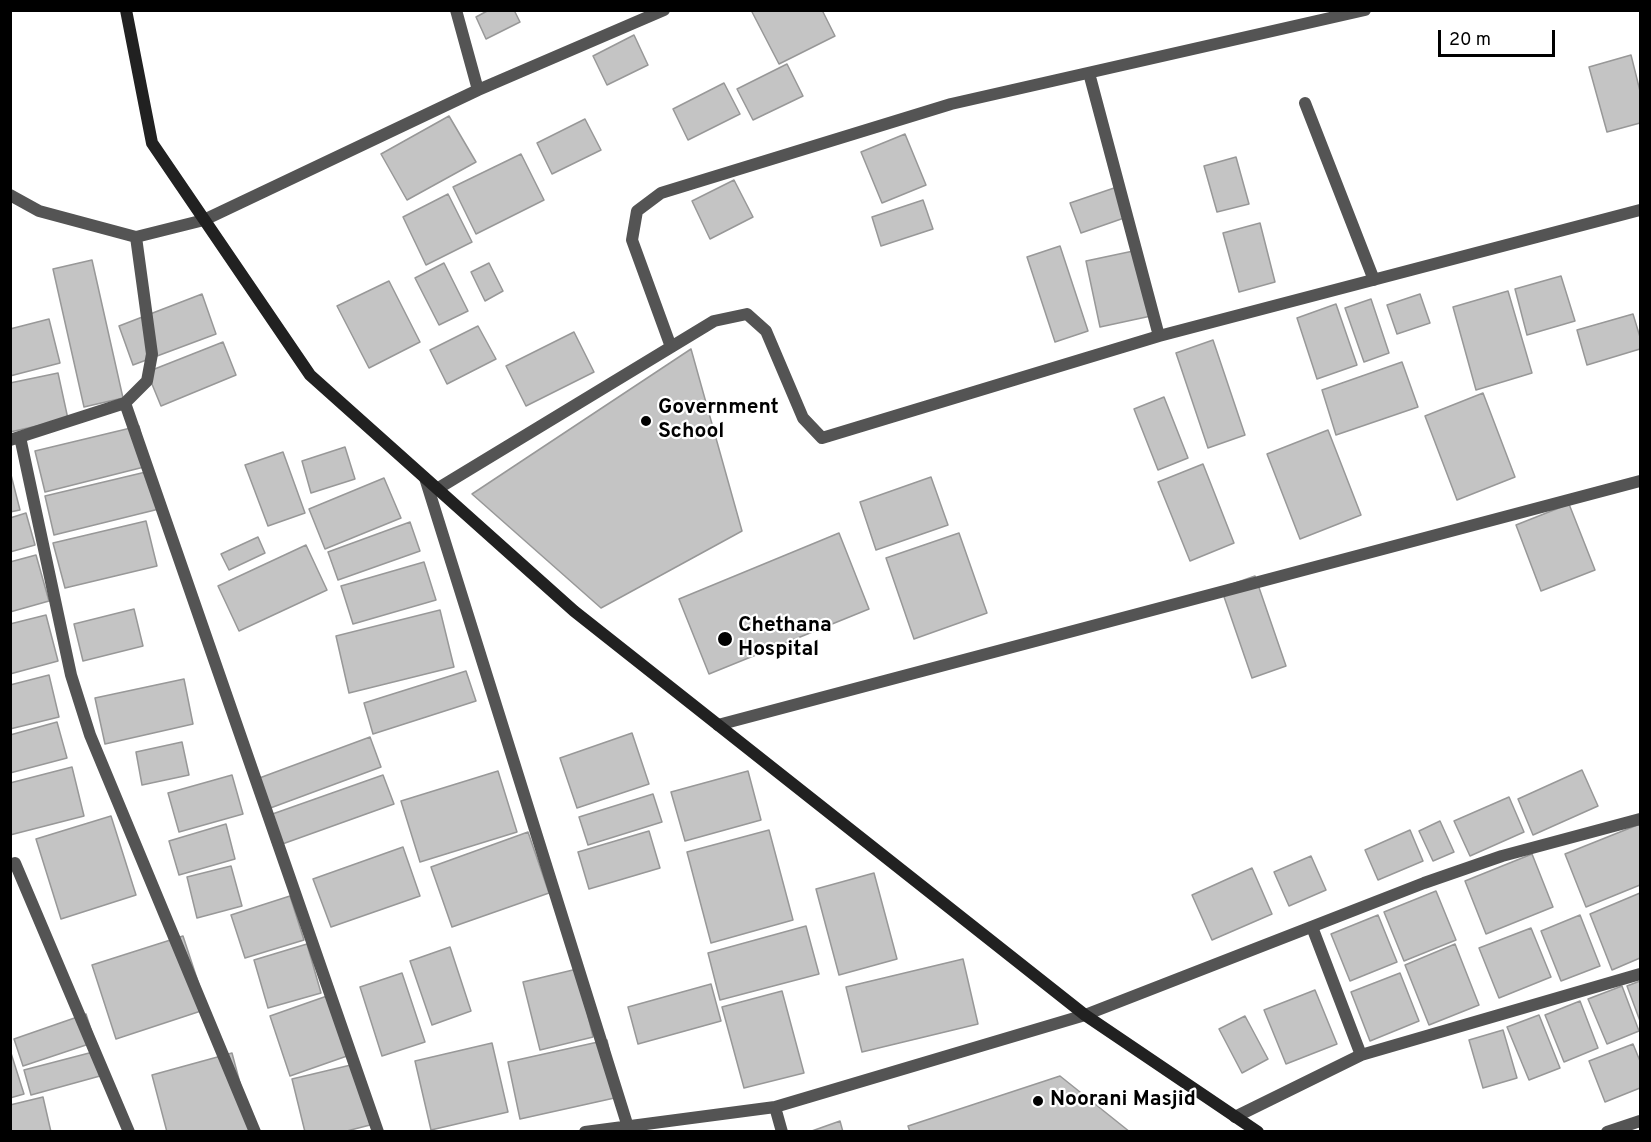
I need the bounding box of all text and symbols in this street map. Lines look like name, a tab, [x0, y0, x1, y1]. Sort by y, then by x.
scale bar	[1441, 18, 1558, 56]
text: 20 m	[1449, 29, 1491, 52]
place label: Government School	[658, 396, 779, 446]
marker: Government School	[639, 414, 653, 428]
place label: Chethana Hospital	[738, 614, 832, 664]
marker: Chethana Hospital	[716, 630, 734, 648]
place label: Noorani Masjid	[1050, 1088, 1196, 1114]
marker: Noorani Masjid	[1031, 1094, 1045, 1108]

